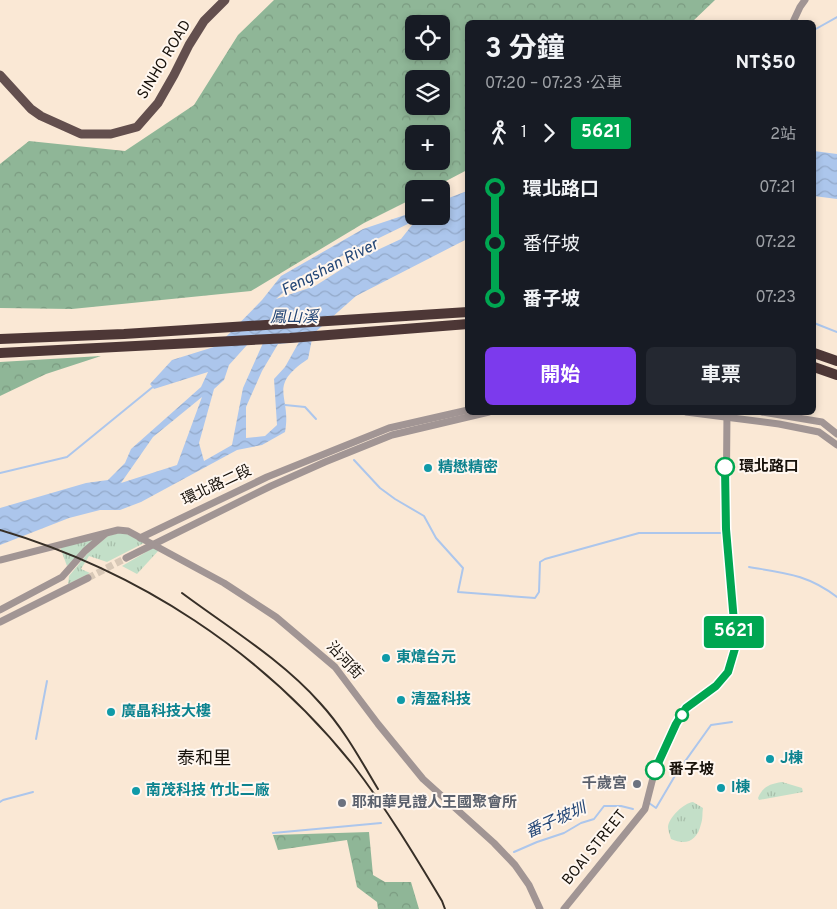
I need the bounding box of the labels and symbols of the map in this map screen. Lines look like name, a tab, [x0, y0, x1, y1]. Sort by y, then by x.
street label: SINHO ROAD	[134, 17, 196, 103]
water label: Fengshan River	[278, 234, 383, 301]
water label: 鳳山溪	[270, 308, 320, 328]
marker: 環北路口	[715, 457, 735, 477]
place label: 精懋精密	[438, 458, 498, 478]
place label: 環北路口	[739, 458, 799, 477]
street label: 環北路二段	[179, 461, 255, 510]
marker: 精懋精密	[422, 462, 434, 474]
line badge: 5621	[699, 616, 769, 648]
street label: 沿河街	[322, 638, 366, 684]
place label: 東煒台元	[396, 648, 456, 668]
marker: 東煒台元	[380, 652, 392, 664]
place label: 清盈科技	[411, 691, 471, 710]
marker: 清盈科技	[395, 694, 407, 706]
place label: 廣晶科技大樓	[121, 703, 211, 722]
marker: 廣晶科技大樓	[105, 706, 117, 718]
unlabelled marker	[675, 708, 689, 722]
district label: 泰和里	[177, 748, 231, 771]
place label: J棟	[780, 749, 803, 769]
marker: J棟	[764, 753, 776, 765]
marker: 番子坡	[645, 760, 665, 780]
place label: 番子坡	[669, 761, 714, 780]
place label: 千歲宮	[582, 775, 627, 794]
marker: 千歲宮	[631, 778, 643, 790]
place label: I棟	[731, 778, 750, 798]
place label: 南茂科技 竹北二廠	[146, 781, 270, 801]
marker: I棟	[715, 782, 727, 794]
marker: 南茂科技 竹北二廠	[130, 785, 142, 797]
place label: 耶和華見證人王國聚會所	[352, 794, 517, 813]
marker: 耶和華見證人王國聚會所	[336, 797, 348, 809]
water label: 番子坡圳	[523, 798, 591, 843]
street label: BOAI STREET	[559, 806, 631, 890]

